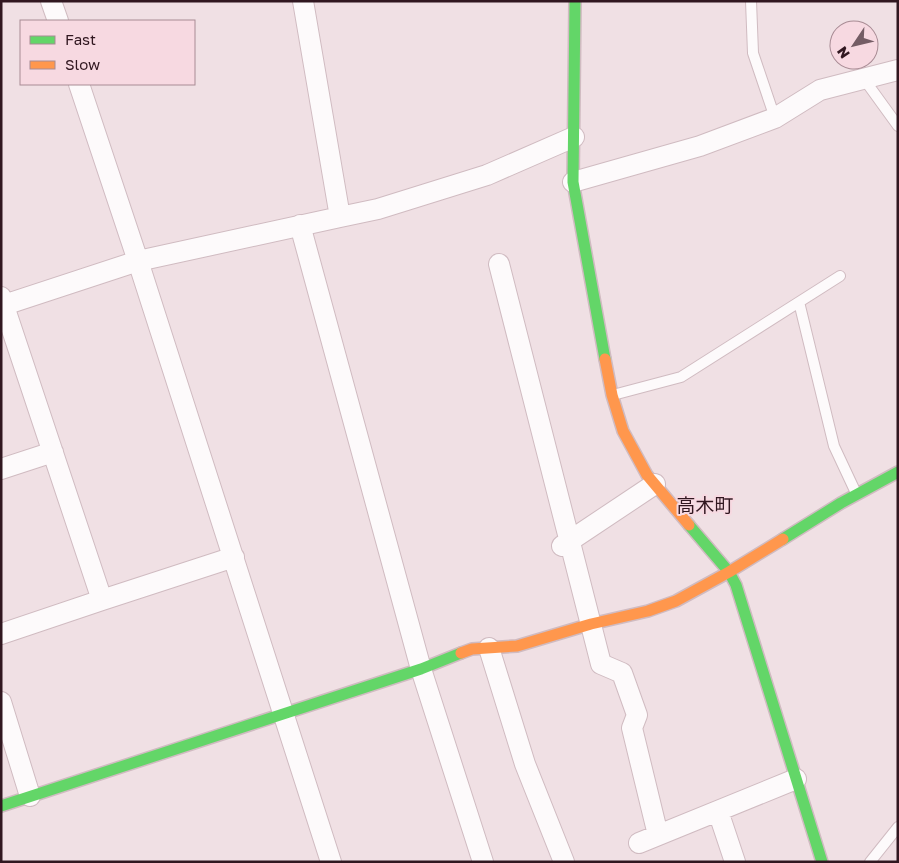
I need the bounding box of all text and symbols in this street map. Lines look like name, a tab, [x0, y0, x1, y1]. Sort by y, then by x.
legend	[20, 20, 195, 85]
north arrow	[829, 20, 879, 70]
text: Fast	[65, 30, 96, 48]
text: N	[833, 44, 853, 62]
text: Slow	[65, 55, 100, 73]
district label: 高木町	[676, 493, 734, 516]

